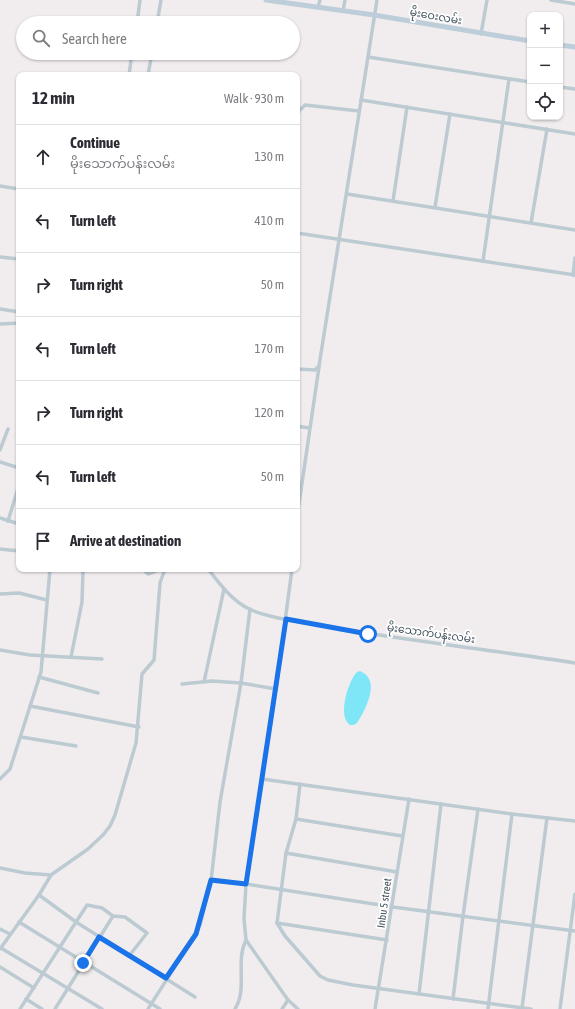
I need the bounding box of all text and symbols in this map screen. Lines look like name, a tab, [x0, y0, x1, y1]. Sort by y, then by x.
street label: မိုးဝေးလမ်း	[408, 5, 463, 29]
map controls	[527, 12, 563, 120]
button: +	[527, 12, 563, 48]
search box	[16, 16, 300, 60]
icon: search	[30, 27, 52, 49]
text: Search here	[62, 30, 127, 47]
button: −	[527, 48, 563, 84]
button: locate	[527, 84, 563, 120]
text: 12 min	[32, 88, 75, 108]
text: Walk · 930 m	[224, 91, 284, 106]
text: Continue	[70, 134, 120, 151]
icon: ahead	[32, 146, 54, 168]
text: 130 m	[255, 149, 284, 164]
text: မိုးသောက်ပန်းလမ်း	[70, 156, 175, 171]
icon: left	[32, 210, 54, 232]
text: Turn left	[70, 212, 116, 229]
text: 410 m	[255, 213, 284, 228]
icon: right	[32, 274, 54, 296]
text: Turn right	[70, 276, 123, 293]
text: 50 m	[261, 277, 284, 292]
icon: left	[32, 338, 54, 360]
text: Turn left	[70, 340, 116, 357]
text: 170 m	[255, 341, 284, 356]
icon: right	[32, 402, 54, 424]
text: Turn right	[70, 404, 123, 421]
text: 120 m	[255, 405, 284, 420]
icon: left	[32, 466, 54, 488]
text: Turn left	[70, 468, 116, 485]
text: 50 m	[261, 469, 284, 484]
icon: arrive	[32, 530, 54, 552]
text: Arrive at destination	[70, 532, 181, 549]
street label: မိုးသောက်ပန်းလမ်း	[386, 620, 476, 648]
route start	[359, 625, 377, 643]
street label: Inbu 5 street	[375, 877, 393, 929]
route end	[74, 954, 92, 972]

